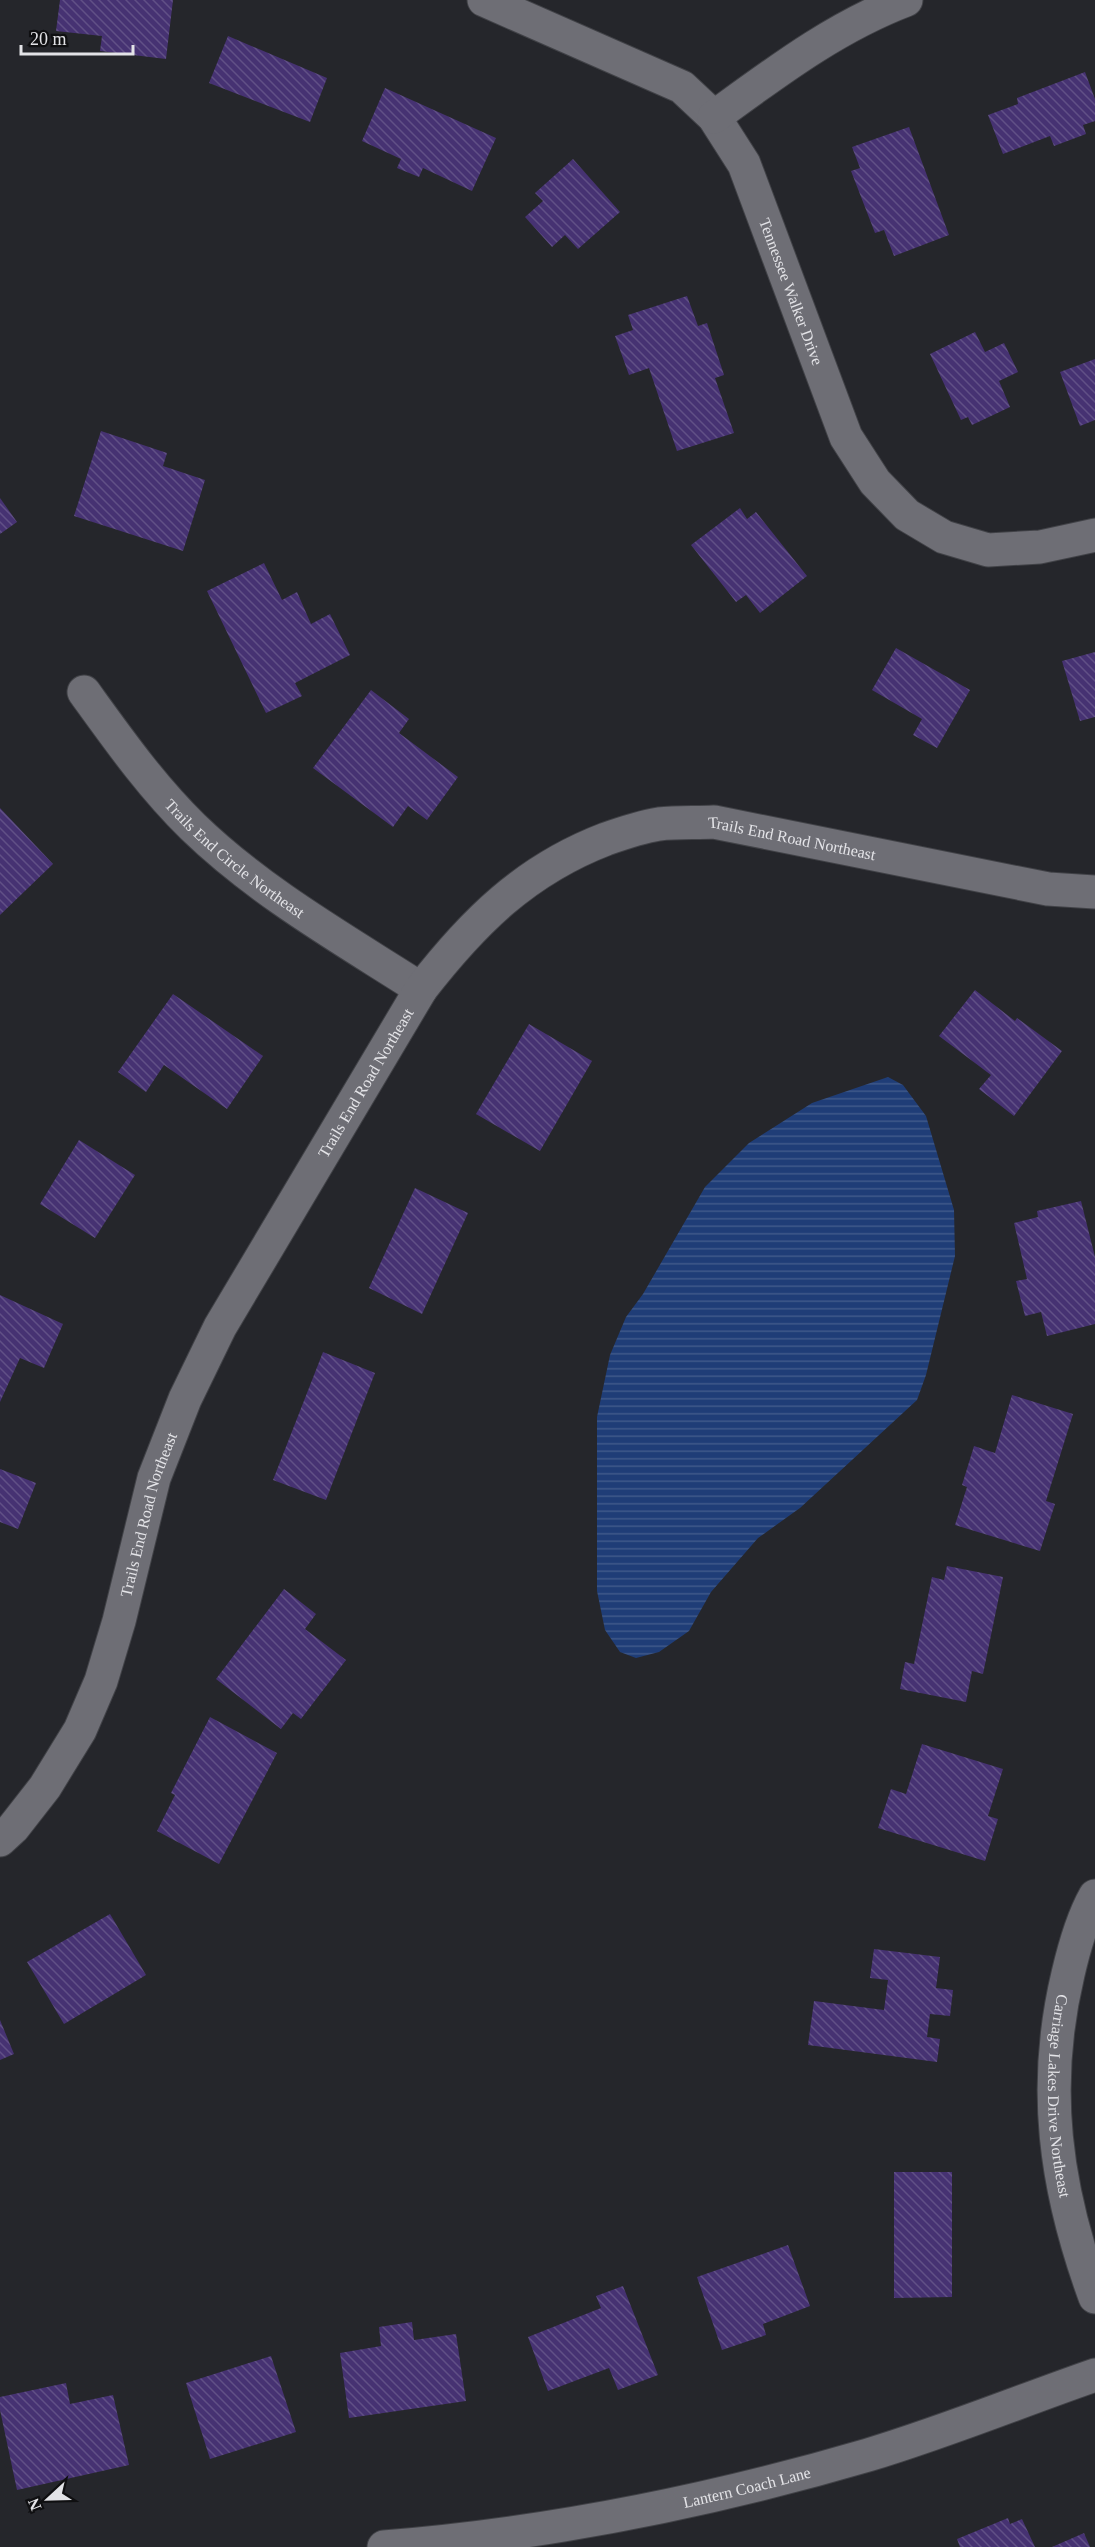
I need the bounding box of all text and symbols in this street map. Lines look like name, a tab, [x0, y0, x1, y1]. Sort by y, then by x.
scale bar	[21, 18, 134, 56]
text: 20 m	[30, 29, 67, 49]
street label: Tennessee Walker Drive	[756, 216, 826, 368]
street label: Trails End Circle Northeast	[162, 796, 308, 921]
street label: Trails End Road Northeast	[708, 814, 878, 863]
street label: Trails End Road Northeast	[315, 1005, 417, 1161]
street label: Trails End Road Northeast	[117, 1429, 180, 1599]
street label: Carriage Lakes Drive Northeast	[1045, 1993, 1074, 2200]
street label: Lantern Coach Lane	[681, 2464, 812, 2511]
north arrow	[18, 2469, 78, 2529]
text: N	[24, 2495, 45, 2513]

